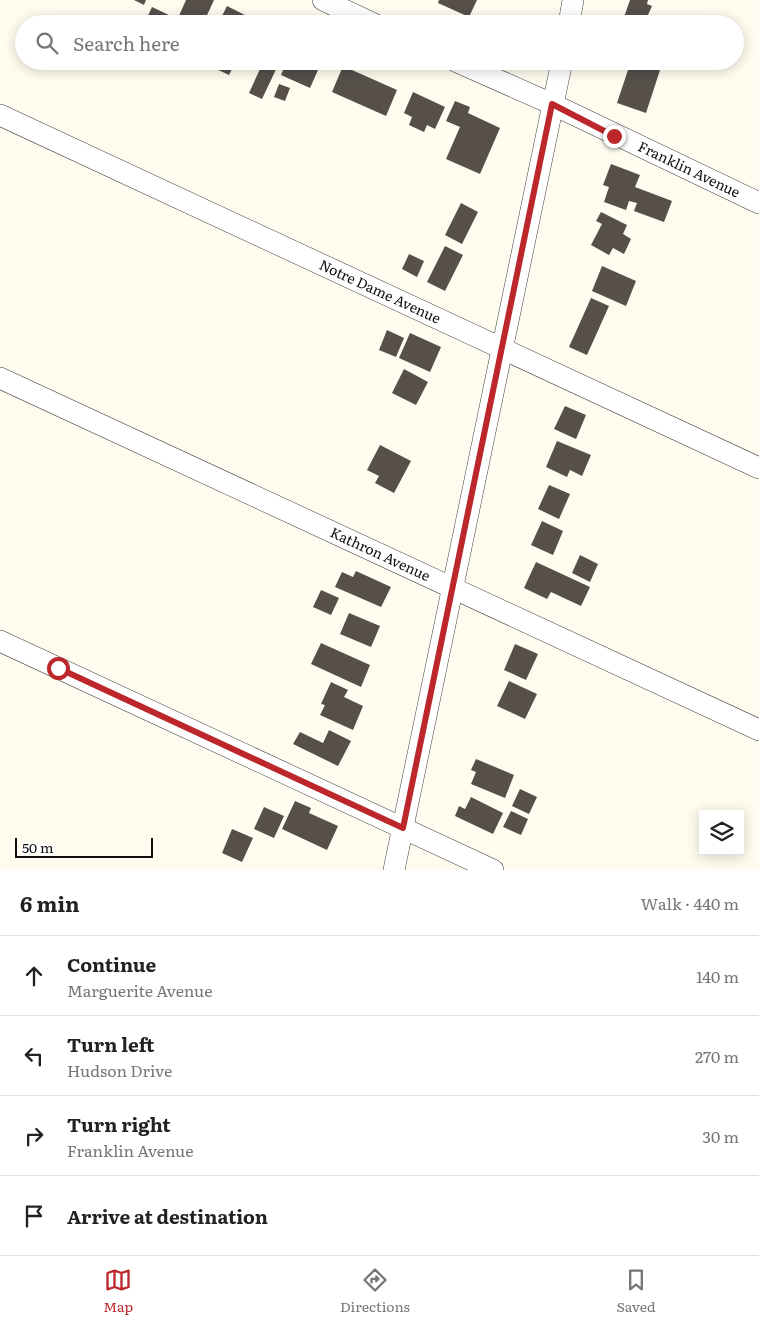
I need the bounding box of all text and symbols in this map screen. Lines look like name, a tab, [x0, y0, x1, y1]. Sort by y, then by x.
search box	[15, 15, 744, 70]
icon: search	[33, 29, 61, 57]
text: Search here	[73, 29, 180, 57]
route end	[603, 125, 626, 148]
street label: Franklin Avenue	[635, 136, 744, 202]
street label: Notre Dame Avenue	[316, 254, 444, 328]
street label: Kathron Avenue	[327, 522, 434, 585]
route start	[47, 657, 70, 680]
map controls	[699, 810, 744, 855]
button: layers	[699, 810, 744, 855]
scale bar	[15, 835, 152, 858]
text: 50 m	[22, 837, 54, 857]
text: 6 min	[20, 887, 80, 918]
text: Walk · 440 m	[641, 891, 739, 915]
text: Continue	[67, 950, 156, 978]
icon: ahead	[20, 962, 48, 990]
text: 140 m	[696, 964, 739, 988]
text: Marguerite Avenue	[67, 978, 212, 1002]
text: Turn left	[67, 1030, 154, 1058]
icon: left	[20, 1042, 48, 1070]
text: 270 m	[695, 1044, 739, 1068]
text: Hudson Drive	[67, 1058, 172, 1082]
text: Turn right	[67, 1110, 171, 1138]
icon: right	[20, 1122, 48, 1150]
text: 30 m	[702, 1124, 739, 1148]
text: Franklin Avenue	[67, 1138, 194, 1162]
icon: arrive	[20, 1202, 48, 1230]
text: Arrive at destination	[67, 1202, 268, 1230]
tab: Map	[103, 1266, 133, 1316]
tab: Directions	[340, 1266, 410, 1316]
tab: Saved	[617, 1266, 656, 1316]

